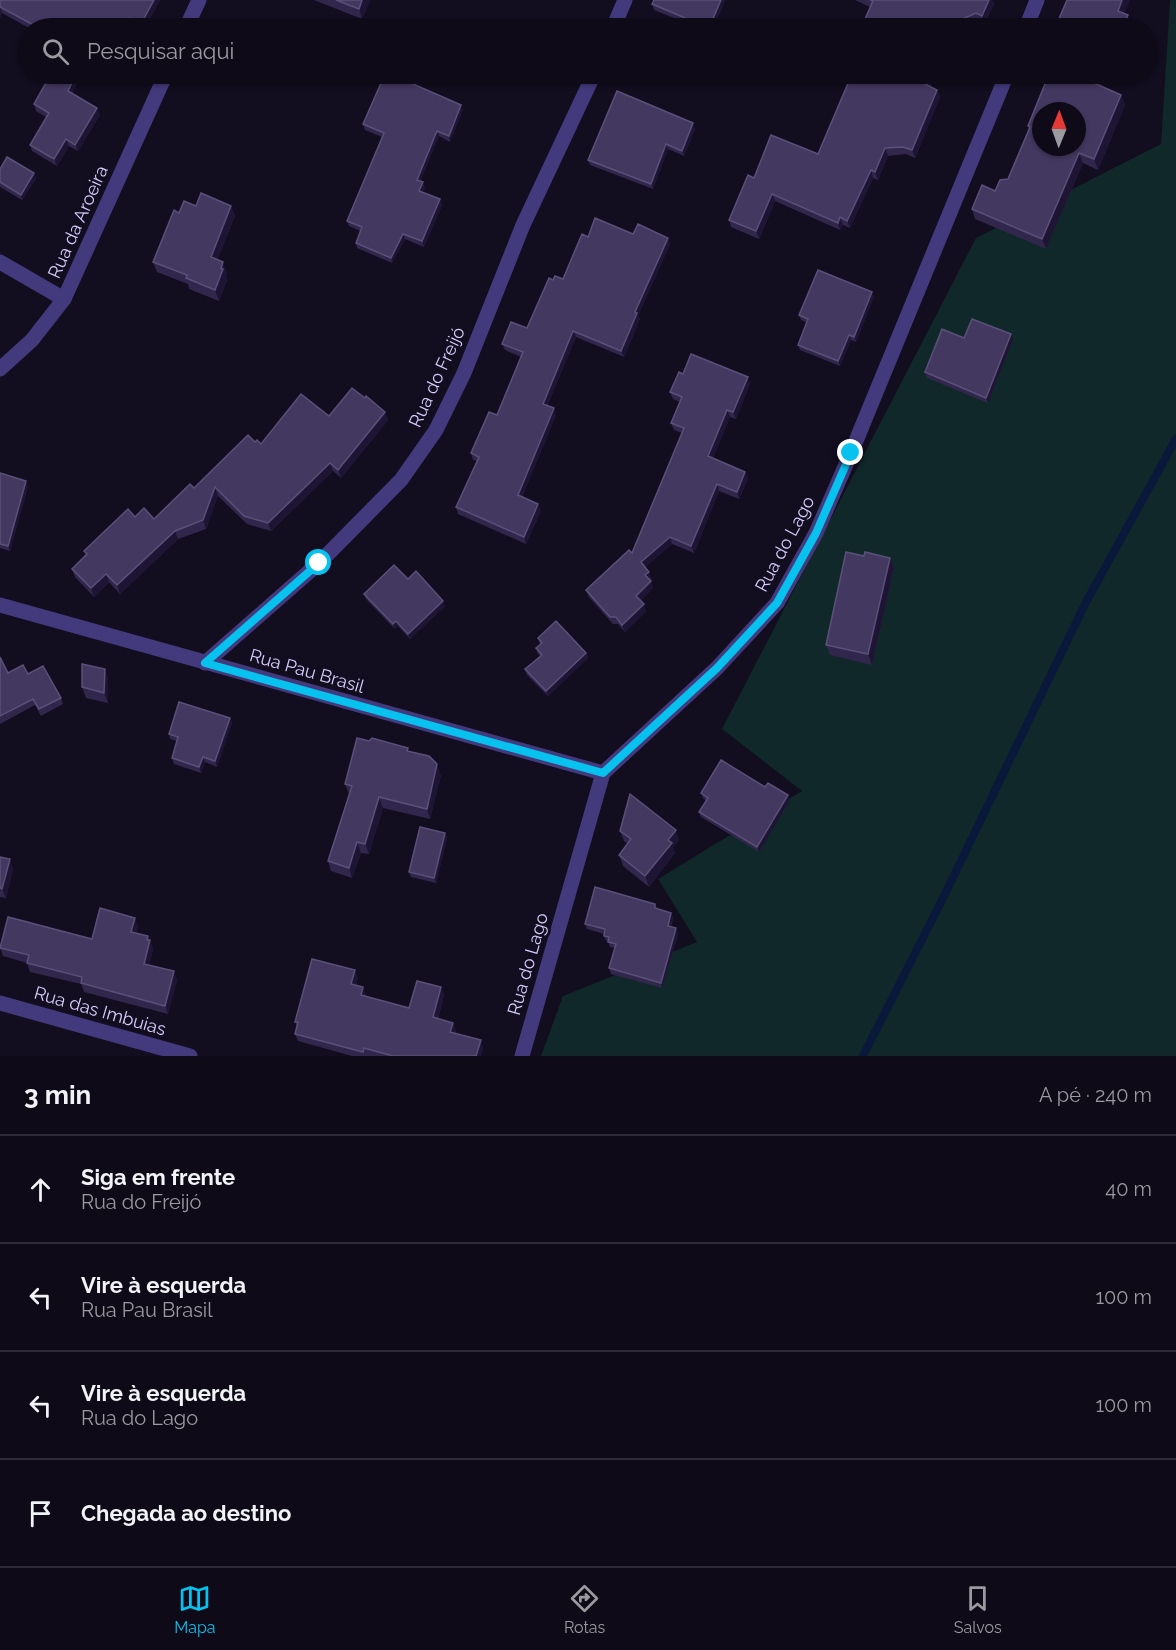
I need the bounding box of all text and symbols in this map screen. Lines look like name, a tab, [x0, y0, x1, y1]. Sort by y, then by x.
search box	[18, 18, 1158, 84]
icon: search	[39, 35, 72, 68]
text: Pesquisar aqui	[87, 38, 234, 64]
north arrow	[1032, 102, 1086, 156]
street label: Rua da Aroeira	[43, 162, 112, 281]
street label: Rua do Freijó	[404, 323, 469, 430]
route end	[837, 439, 863, 465]
street label: Rua do Lago	[751, 492, 819, 595]
route start	[305, 549, 331, 575]
street label: Rua Pau Brasil	[247, 644, 367, 697]
street label: Rua do Lago	[503, 910, 552, 1017]
street label: Rua das Imbuias	[32, 982, 169, 1039]
text: 3 min	[24, 1080, 91, 1110]
text: A pé · 240 m	[1039, 1083, 1152, 1107]
text: Siga em frente	[81, 1164, 235, 1190]
icon: ahead	[24, 1173, 57, 1206]
text: 40 m	[1105, 1177, 1152, 1201]
text: Rua do Freijó	[81, 1190, 201, 1214]
text: Vire à esquerda	[81, 1272, 246, 1298]
icon: left	[24, 1281, 57, 1314]
text: 100 m	[1095, 1285, 1152, 1309]
text: Rua Pau Brasil	[81, 1298, 213, 1322]
text: Vire à esquerda	[81, 1380, 246, 1406]
icon: left	[24, 1389, 57, 1422]
text: 100 m	[1095, 1393, 1152, 1417]
text: Rua do Lago	[81, 1406, 198, 1430]
icon: arrive	[24, 1497, 57, 1530]
text: Chegada ao destino	[81, 1500, 291, 1526]
tab: Mapa	[174, 1582, 215, 1637]
tab: Rotas	[564, 1582, 605, 1637]
tab: Salvos	[954, 1582, 1002, 1637]

